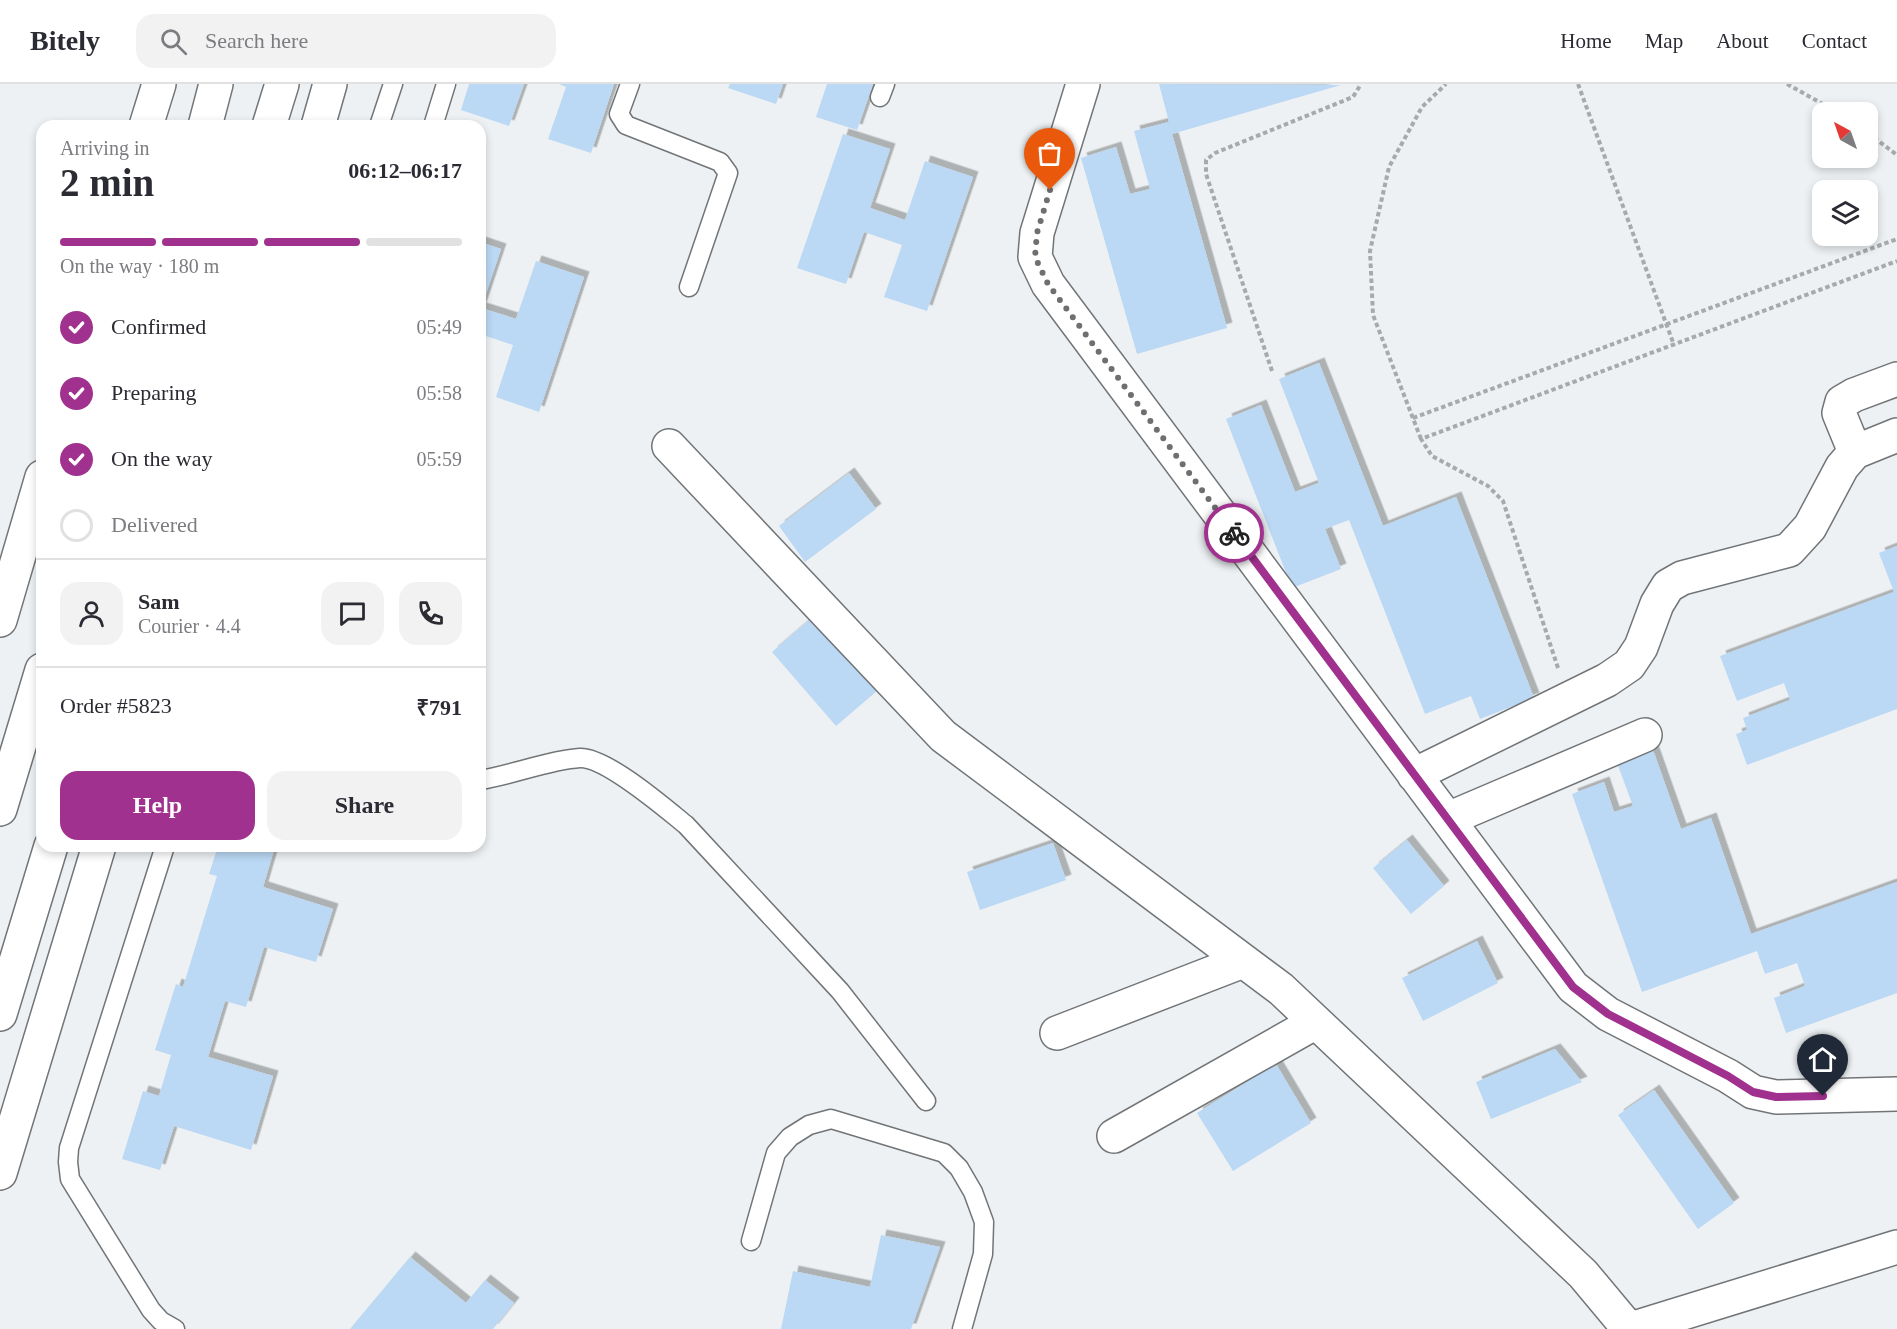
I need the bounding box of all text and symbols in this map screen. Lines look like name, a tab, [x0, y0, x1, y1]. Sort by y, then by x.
search box	[136, 14, 556, 68]
text: Bitely	[30, 25, 100, 56]
icon: search	[157, 25, 190, 58]
text: Search here	[205, 28, 308, 53]
text: Home	[1560, 29, 1612, 53]
text: Map	[1645, 29, 1683, 53]
text: About	[1716, 29, 1769, 53]
text: Contact	[1802, 29, 1867, 53]
north arrow	[1812, 102, 1878, 168]
map controls	[1812, 102, 1878, 246]
pin	[1024, 128, 1075, 190]
text: Arriving in	[60, 137, 149, 159]
icon: bag	[1033, 137, 1066, 170]
text: 06:12–06:17	[348, 158, 462, 183]
text: 2 min	[60, 161, 154, 204]
button: layers	[1812, 180, 1878, 246]
text: On the way · 180 m	[60, 255, 219, 277]
icon: check	[60, 311, 93, 344]
text: Confirmed	[111, 314, 206, 339]
text: 05:49	[416, 316, 462, 338]
icon: check	[60, 377, 93, 410]
text: Preparing	[111, 380, 197, 405]
text: 05:58	[416, 382, 462, 404]
icon: check	[60, 443, 93, 476]
text: On the way	[111, 446, 212, 471]
text: 05:59	[416, 448, 462, 470]
courier	[1204, 503, 1264, 563]
text: Delivered	[111, 512, 198, 537]
icon: bike	[1218, 517, 1251, 550]
button: person	[60, 582, 123, 645]
button: chat	[321, 582, 384, 645]
button: phone	[399, 582, 462, 645]
text: Sam	[138, 589, 180, 614]
text: Courier · 4.4	[138, 615, 241, 637]
text: Order #5823	[60, 693, 172, 718]
text: ₹791	[416, 695, 462, 720]
button: Help	[60, 771, 255, 840]
button: Share	[267, 771, 462, 840]
pin	[1797, 1034, 1848, 1096]
icon: home	[1806, 1043, 1839, 1076]

